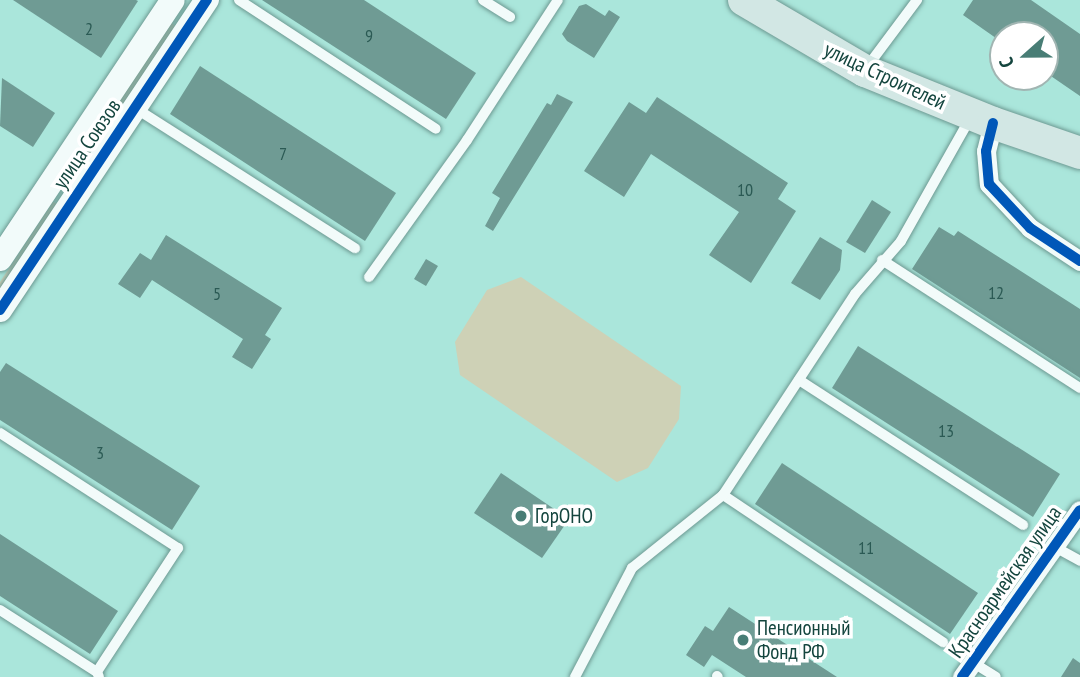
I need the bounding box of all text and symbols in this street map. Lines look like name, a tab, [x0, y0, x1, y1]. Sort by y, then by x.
house number: 2	[85, 18, 93, 40]
north arrow	[989, 21, 1059, 91]
house number: 9	[365, 25, 373, 47]
street label: улица Строителей	[820, 37, 950, 115]
text: С	[994, 54, 1019, 71]
street label: улица Союзов	[48, 94, 126, 194]
house number: 7	[279, 143, 287, 165]
house number: 10	[737, 179, 753, 201]
house number: 12	[988, 282, 1004, 304]
house number: 5	[213, 283, 221, 305]
house number: 13	[938, 420, 954, 442]
house number: 3	[96, 442, 104, 464]
street label: Красноармейская улица	[943, 501, 1067, 663]
place label: ГорОНО	[535, 503, 593, 529]
marker: ГорОНО	[513, 508, 529, 524]
house number: 11	[858, 537, 874, 559]
place label: Пенсионный Фонд РФ	[757, 615, 850, 665]
marker: Пенсионный Фонд РФ	[735, 632, 751, 648]

